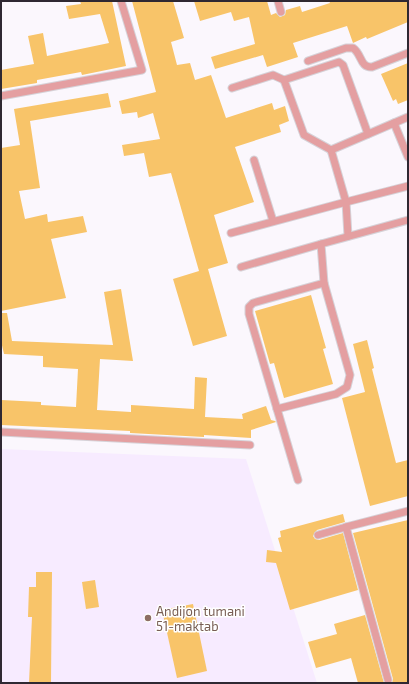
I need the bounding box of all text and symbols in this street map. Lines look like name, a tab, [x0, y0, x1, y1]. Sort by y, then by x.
place label: Andijon tumani 51-maktab	[156, 603, 245, 634]
marker: Andijon tumani 51-maktab	[143, 613, 153, 623]

